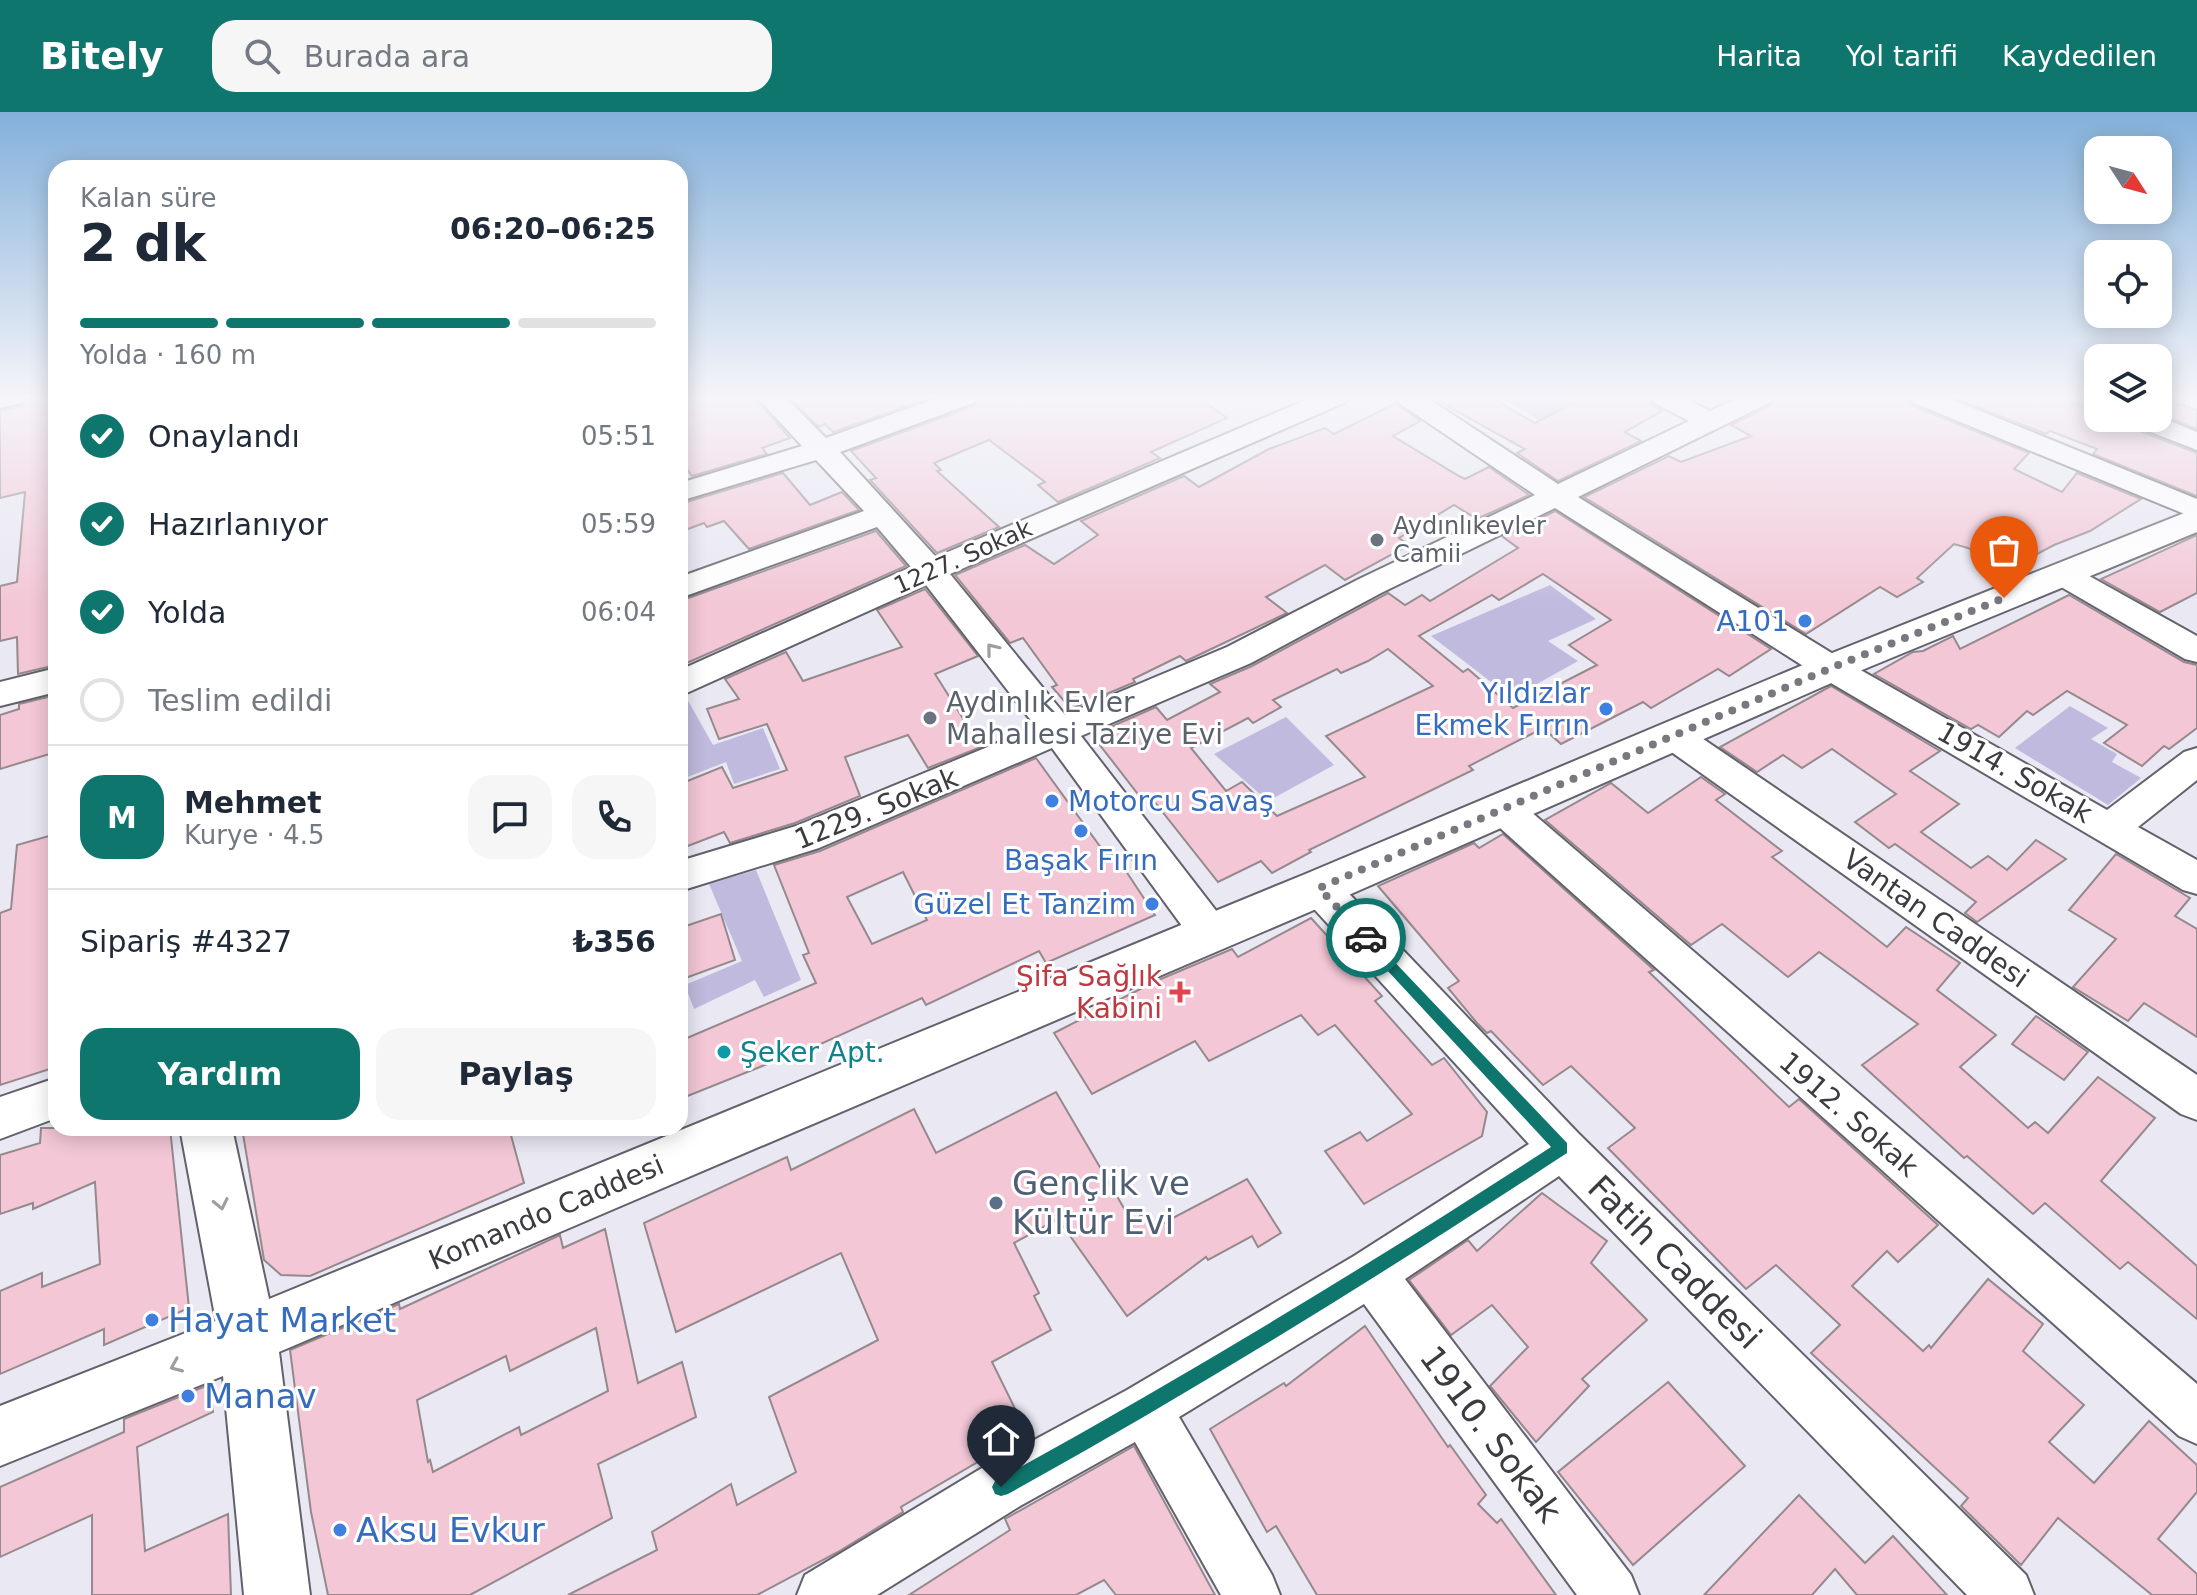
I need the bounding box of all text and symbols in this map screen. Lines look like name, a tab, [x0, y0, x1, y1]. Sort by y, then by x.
search box	[212, 20, 772, 92]
text: Bitely	[40, 34, 164, 78]
icon: search	[240, 34, 284, 78]
text: Burada ara	[304, 39, 470, 74]
text: Harita	[1716, 40, 1802, 73]
text: Yol tarifi	[1846, 40, 1958, 73]
text: Kaydedilen	[2002, 40, 2157, 73]
north arrow	[2084, 136, 2172, 224]
map controls	[2084, 136, 2172, 432]
text: Kalan süre	[80, 183, 217, 213]
text: 06:20–06:25	[450, 211, 656, 246]
text: 2 dk	[80, 213, 206, 273]
button: locate	[2084, 240, 2172, 328]
text: Yolda · 160 m	[80, 340, 256, 370]
button: layers	[2084, 344, 2172, 432]
icon: check	[80, 414, 124, 458]
text: Onaylandı	[148, 419, 300, 454]
text: 05:51	[581, 421, 656, 451]
icon: check	[80, 502, 124, 546]
text: Hazırlanıyor	[148, 507, 328, 542]
text: 05:59	[581, 509, 656, 539]
place label: Aydınlıkevler Camii	[1393, 512, 1546, 568]
street label: 1227. Sokak	[890, 514, 1037, 600]
pin	[1970, 516, 2038, 598]
icon: bag	[1982, 528, 2026, 572]
marker: Aydınlıkevler Camii	[1368, 531, 1386, 549]
icon: check	[80, 590, 124, 634]
text: Yolda	[148, 595, 226, 630]
text: 06:04	[581, 597, 656, 627]
place label: A101	[1716, 605, 1789, 638]
marker: A101	[1796, 612, 1814, 630]
one-way arrow	[987, 644, 1002, 658]
place label: Yıldızlar Ekmek Fırrın	[1415, 677, 1590, 742]
text: Teslim edildi	[148, 683, 332, 718]
place label: Aydınlık Evler Mahallesi Taziye Evi	[946, 686, 1223, 751]
marker: Yıldızlar Ekmek Fırrın	[1597, 700, 1615, 718]
marker: Aydınlık Evler Mahallesi Taziye Evi	[921, 709, 939, 727]
street label: 1914. Sokak	[1932, 715, 2099, 830]
street label: 1229. Sokak	[790, 760, 963, 856]
button: chat	[468, 775, 552, 859]
button: phone	[572, 775, 656, 859]
text: Mehmet	[184, 785, 322, 820]
place label: Motorcu Savaş	[1068, 785, 1274, 818]
marker: Motorcu Savaş	[1043, 792, 1061, 810]
text: M	[107, 800, 137, 835]
text: Kurye · 4.5	[184, 820, 324, 850]
marker: Başak Fırın	[1072, 822, 1090, 840]
street label: Vantan Caddesi	[1837, 842, 2035, 995]
place label: Başak Fırın	[1004, 844, 1158, 877]
place label: Güzel Et Tanzim	[913, 888, 1136, 921]
marker: Güzel Et Tanzim	[1143, 895, 1161, 913]
courier	[1326, 898, 1406, 978]
icon: car	[1344, 916, 1388, 960]
text: Sipariş #4327	[80, 924, 292, 959]
text: ₺356	[573, 924, 656, 959]
place label: Şifa Sağlık Kabini	[1016, 960, 1163, 1025]
marker: Şifa Sağlık Kabini	[1169, 981, 1191, 1003]
button: Yardım	[80, 1028, 360, 1120]
button: Paylaş	[376, 1028, 656, 1120]
place label: Şeker Apt.	[740, 1036, 885, 1069]
marker: Şeker Apt.	[715, 1043, 733, 1061]
street label: 1912. Sokak	[1773, 1045, 1925, 1184]
street label: Komando Caddesi	[424, 1148, 669, 1277]
place label: Gençlik ve Kültür Evi	[1012, 1163, 1190, 1242]
street label: Fatih Caddesi	[1580, 1167, 1770, 1357]
marker: Gençlik ve Kültür Evi	[987, 1194, 1005, 1212]
one-way arrow	[212, 1197, 229, 1211]
place label: Hayat Market	[168, 1300, 396, 1340]
marker: Hayat Market	[143, 1311, 161, 1329]
street label: 1910. Sokak	[1412, 1338, 1570, 1530]
one-way arrow	[170, 1356, 184, 1372]
place label: Manav	[204, 1376, 317, 1416]
marker: Manav	[179, 1387, 197, 1405]
pin	[967, 1405, 1035, 1487]
icon: home	[979, 1417, 1023, 1461]
place label: Aksu Evkur	[356, 1510, 545, 1550]
marker: Aksu Evkur	[331, 1521, 349, 1539]

